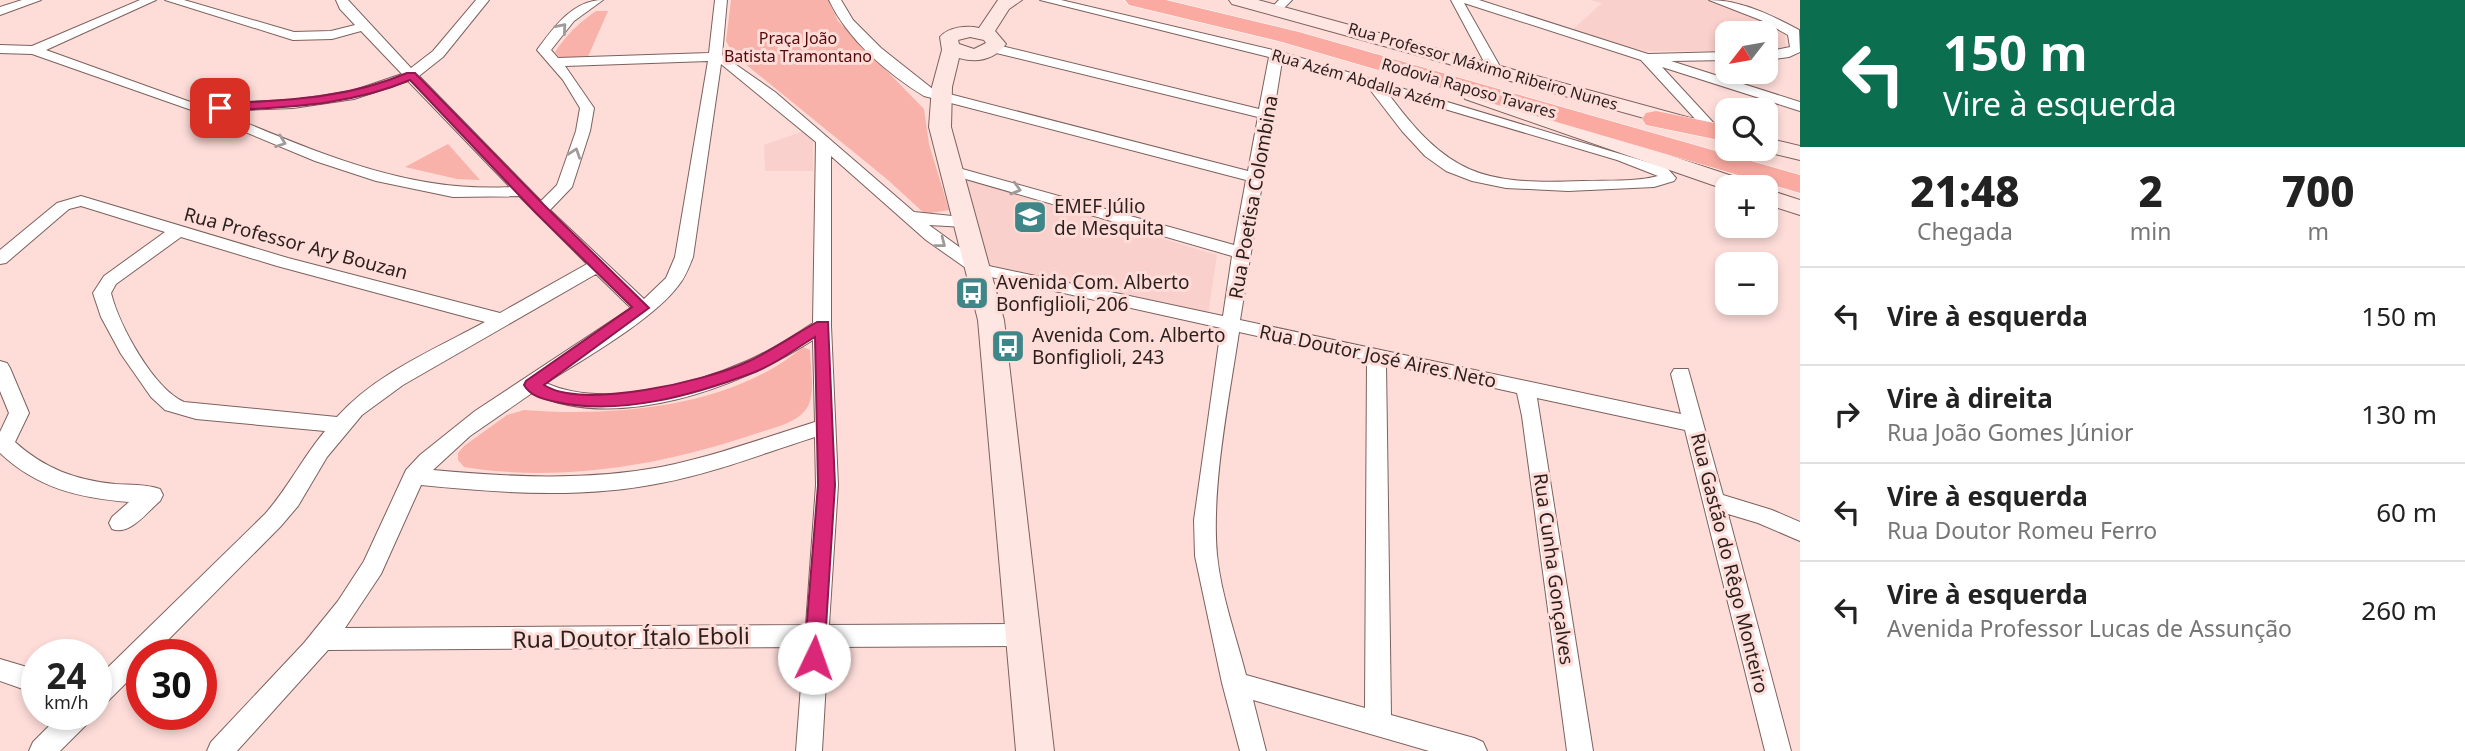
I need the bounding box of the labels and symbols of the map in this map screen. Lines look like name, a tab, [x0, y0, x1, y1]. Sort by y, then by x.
street label: Rua Professor Máximo Ribeiro Nunes	[1346, 17, 1620, 115]
north arrow	[1715, 21, 1778, 84]
one-way arrow	[554, 23, 566, 36]
park label: Praça João Batista Tramontano	[724, 27, 872, 67]
street label: Rua Azém Abdalla Azém	[1269, 43, 1449, 115]
street label: Rodovia Raposo Tavares	[1379, 53, 1559, 123]
pin	[190, 78, 250, 138]
street label: Rua Poetisa Colombina	[1222, 93, 1284, 301]
one-way arrow	[275, 134, 287, 148]
one-way arrow	[567, 148, 581, 160]
one-way arrow	[1009, 181, 1021, 195]
place label: EMEF Júlio de Mesquita	[1054, 193, 1164, 241]
school or university icon: EMEF Júlio de Mesquita	[1011, 198, 1049, 236]
street label: Rua Professor Ary Bouzan	[181, 201, 411, 285]
one-way arrow	[934, 235, 946, 248]
place label: Avenida Com. Alberto Bonfiglioli, 206	[996, 269, 1189, 317]
bus stop icon: Avenida Com. Alberto Bonfiglioli, 206	[953, 274, 991, 312]
street label: Rua Doutor José Aires Neto	[1257, 318, 1499, 394]
place label: Avenida Com. Alberto Bonfiglioli, 243	[1032, 322, 1225, 370]
bus stop icon: Avenida Com. Alberto Bonfiglioli, 243	[989, 327, 1027, 365]
street label: Rua Gastão do Rêgo Monteiro	[1685, 430, 1775, 696]
street label: Rua Cunha Gonçalves	[1528, 472, 1580, 666]
street label: Rua Doutor Ítalo Eboli	[512, 619, 750, 655]
position arrow	[777, 621, 851, 695]
speed limit sign: 30	[126, 639, 217, 730]

